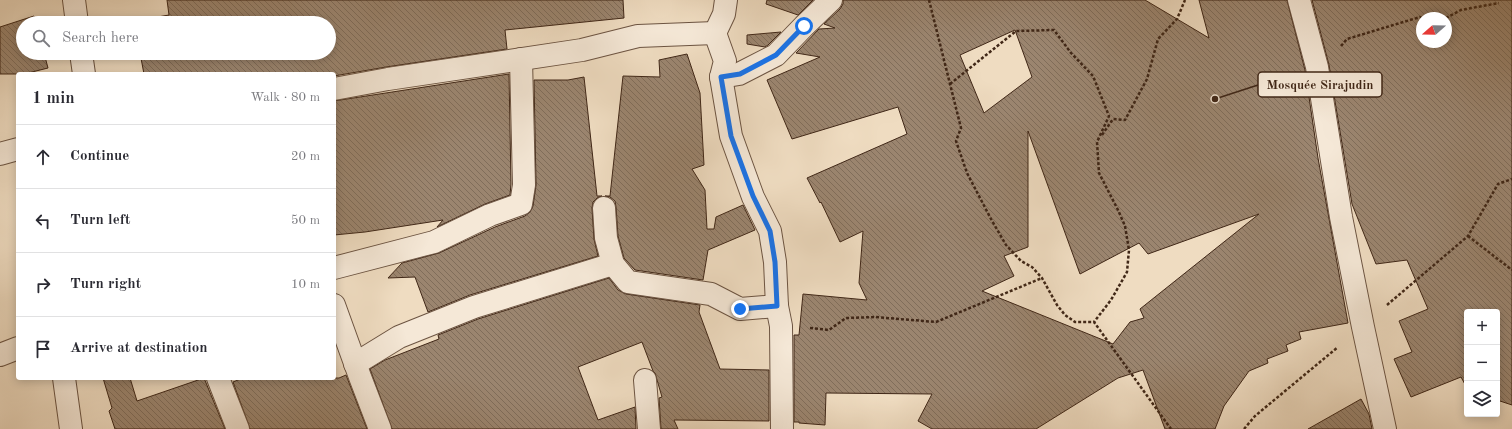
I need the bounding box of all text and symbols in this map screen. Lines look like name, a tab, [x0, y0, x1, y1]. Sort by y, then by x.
north arrow	[1416, 12, 1452, 48]
search box	[16, 16, 336, 60]
route start	[795, 17, 813, 35]
icon: search	[30, 27, 52, 49]
text: Search here	[62, 31, 139, 46]
callout: Mosquée Sirajudin	[1258, 72, 1382, 97]
text: Mosquée Sirajudin	[1266, 79, 1374, 92]
text: 1 min	[32, 90, 75, 107]
text: Walk · 80 m	[251, 91, 320, 104]
icon: ahead	[32, 146, 54, 168]
text: Continue	[70, 149, 129, 164]
text: 20 m	[291, 150, 320, 163]
icon: left	[32, 210, 54, 232]
text: Turn left	[70, 213, 130, 228]
text: 50 m	[291, 214, 320, 227]
icon: right	[32, 274, 54, 296]
text: Turn right	[70, 277, 141, 292]
text: 10 m	[291, 278, 320, 291]
route end	[731, 300, 749, 318]
map controls	[1464, 309, 1500, 417]
button: +	[1464, 309, 1500, 345]
icon: arrive	[32, 338, 54, 360]
text: Arrive at destination	[70, 341, 208, 356]
button: −	[1464, 345, 1500, 381]
button: layers	[1464, 381, 1500, 417]

